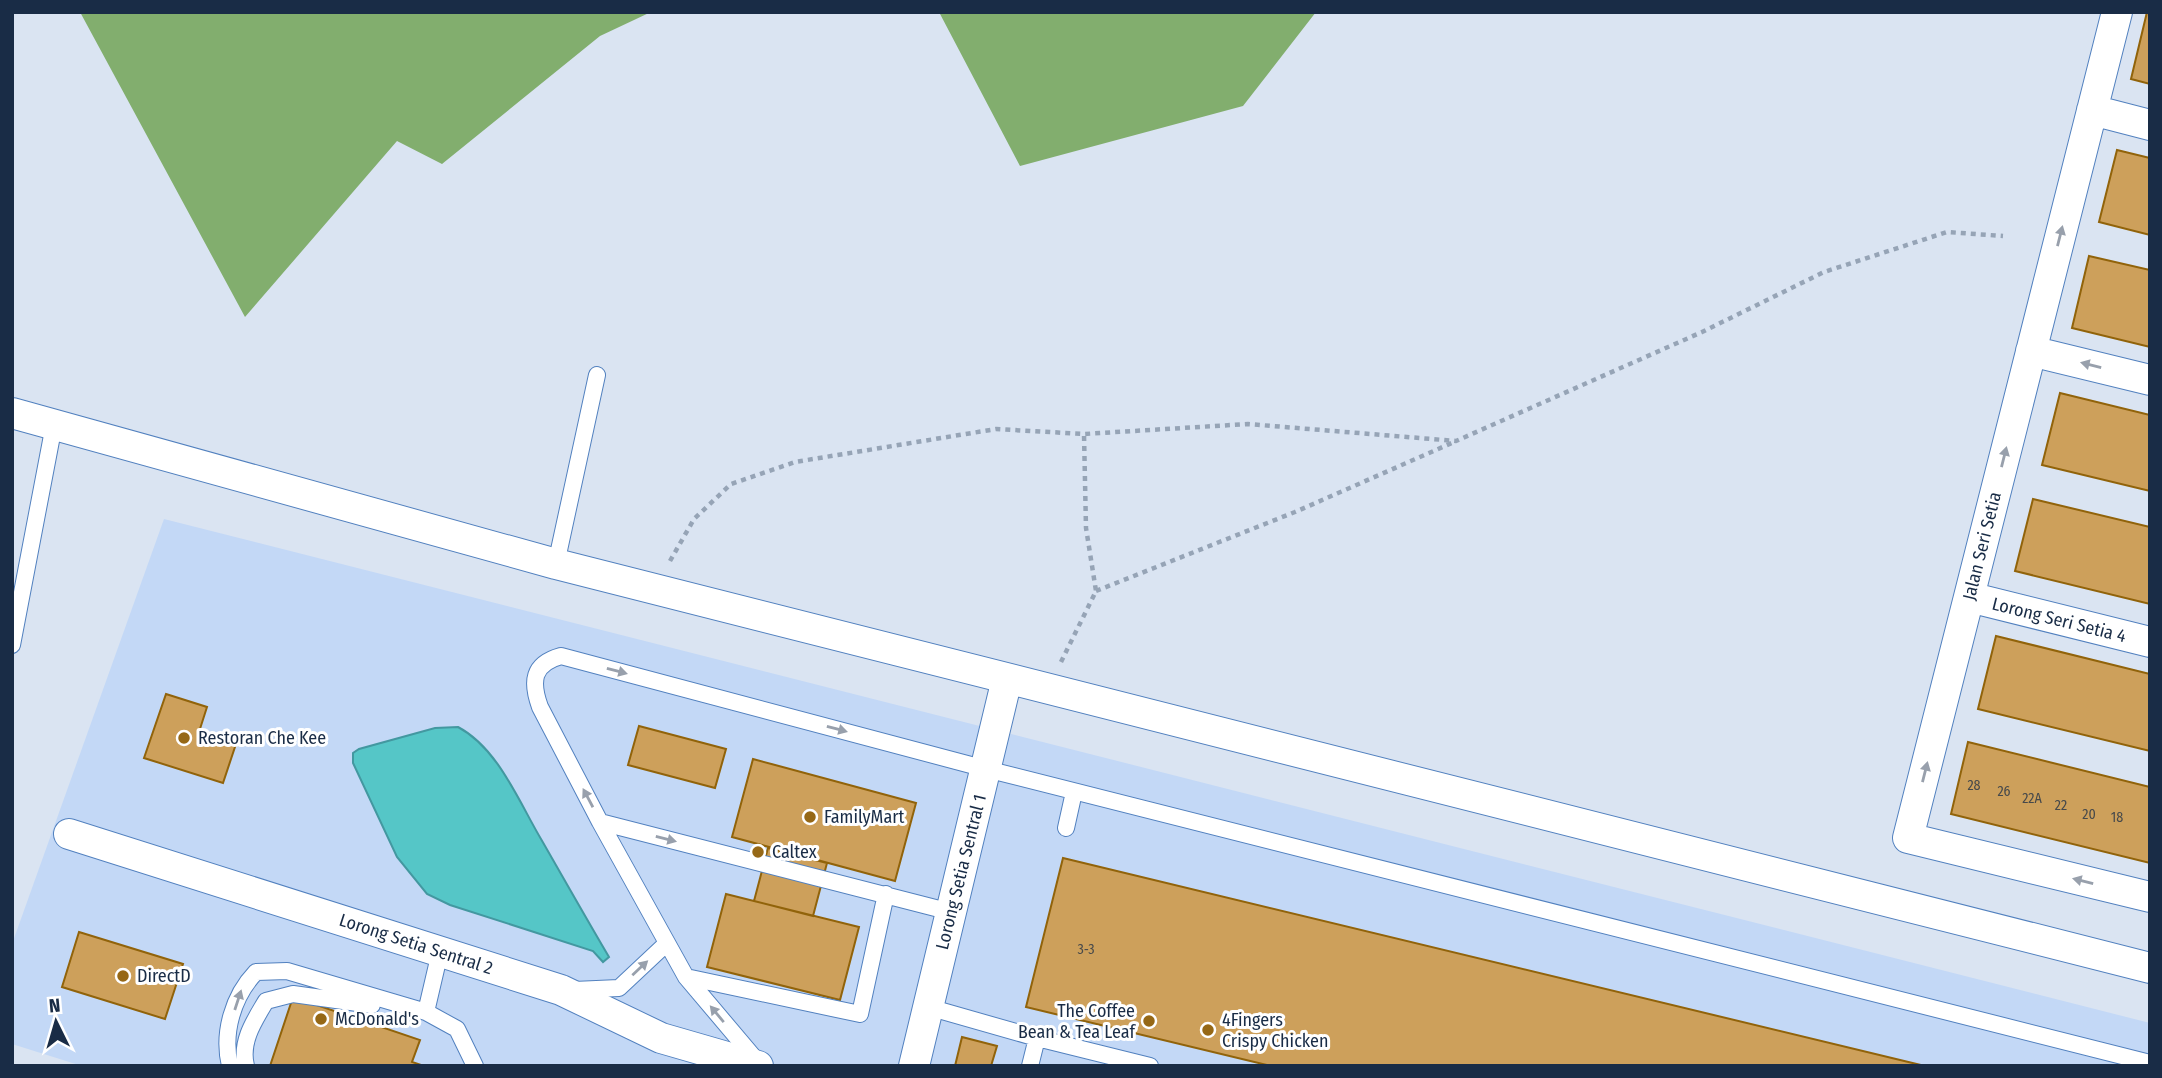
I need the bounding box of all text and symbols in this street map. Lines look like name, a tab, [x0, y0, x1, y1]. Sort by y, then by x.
one-way arrow	[2055, 225, 2066, 247]
one-way arrow	[2079, 359, 2101, 370]
one-way arrow	[2000, 446, 2010, 467]
street label: Jalan Seri Setia	[1958, 489, 2006, 602]
street label: Lorong Seri Setia 4	[1990, 593, 2129, 647]
one-way arrow	[606, 666, 628, 677]
one-way arrow	[826, 725, 847, 735]
place label: Restoran Che Kee	[198, 727, 326, 749]
marker: Restoran Che Kee	[176, 730, 192, 746]
one-way arrow	[1920, 761, 1931, 783]
house number: 28	[1967, 777, 1981, 794]
house number: 26	[1997, 783, 2011, 800]
one-way arrow	[582, 788, 594, 808]
house number: 22A	[2022, 790, 2042, 807]
street label: Lorong Setia Sentral 1	[931, 792, 991, 952]
house number: 22	[2055, 797, 2067, 814]
place label: FamilyMart	[824, 806, 905, 828]
house number: 20	[2082, 806, 2096, 823]
marker: FamilyMart	[802, 809, 818, 825]
house number: 18	[2111, 809, 2123, 826]
one-way arrow	[656, 834, 678, 845]
place label: Caltex	[772, 841, 817, 863]
marker: Caltex	[750, 844, 766, 860]
one-way arrow	[2072, 875, 2094, 886]
street label: Lorong Setia Sentral 2	[336, 909, 496, 979]
house number: 3-3	[1078, 941, 1094, 958]
one-way arrow	[631, 961, 648, 977]
place label: DirectD	[137, 965, 191, 987]
marker: DirectD	[115, 968, 131, 984]
north arrow	[21, 987, 91, 1057]
one-way arrow	[233, 989, 244, 1010]
text: N	[48, 994, 61, 1018]
place label: The Coffee Bean & Tea Leaf	[1018, 1000, 1136, 1043]
one-way arrow	[710, 1005, 725, 1022]
place label: McDonald's	[335, 1008, 419, 1030]
place label: 4Fingers Crispy Chicken	[1222, 1009, 1328, 1052]
marker: McDonald's	[313, 1011, 329, 1027]
marker: The Coffee Bean & Tea Leaf	[1141, 1013, 1157, 1029]
marker: 4Fingers Crispy Chicken	[1200, 1022, 1216, 1038]

